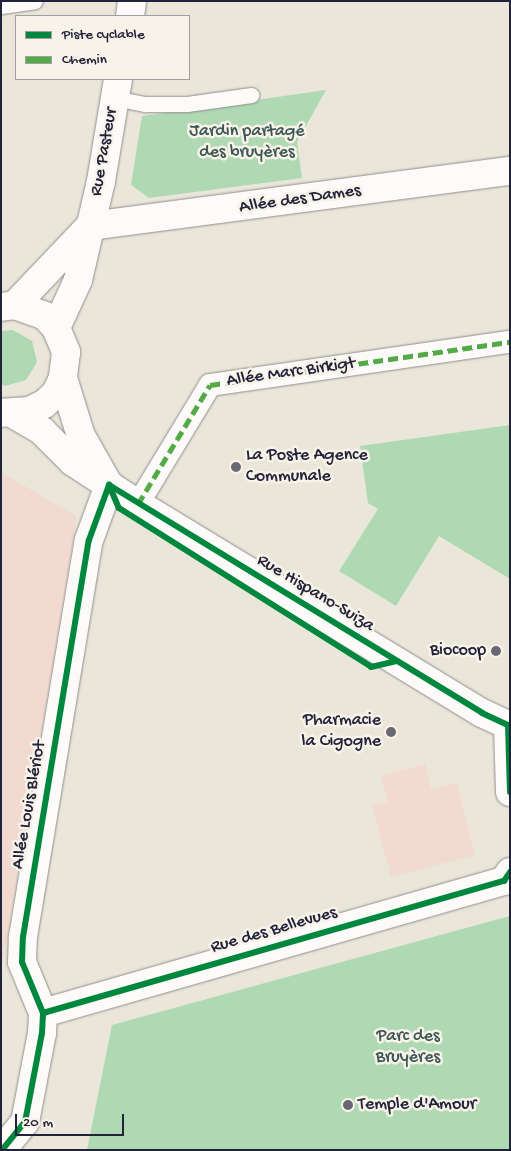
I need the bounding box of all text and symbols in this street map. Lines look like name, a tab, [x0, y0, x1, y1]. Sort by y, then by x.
legend	[15, 15, 190, 80]
text: Piste cyclable	[62, 26, 145, 44]
text: Chemin	[62, 51, 107, 69]
street label: Rue Pasteur	[87, 106, 123, 198]
park label: Jardin partagé des bruyères	[189, 122, 305, 164]
street label: Allée des Dames	[238, 181, 362, 219]
street label: Allée Marc Birkigt	[225, 353, 357, 393]
place label: La Poste Agence Communale	[246, 446, 368, 488]
marker: La Poste Agence Communale	[230, 461, 242, 473]
street label: Rue Hispano-Suiza	[252, 550, 378, 638]
place label: Biocoop	[430, 640, 486, 662]
marker: Biocoop	[490, 645, 502, 657]
place label: Pharmacie la Cigogne	[301, 711, 381, 754]
marker: Pharmacie la Cigogne	[385, 726, 397, 738]
street label: Allée Louis Blériot	[8, 739, 52, 871]
street label: Rue des Bellevues	[208, 903, 340, 959]
park label: Parc des Bruyères	[376, 1027, 440, 1070]
place label: Temple d'Amour	[358, 1094, 476, 1116]
marker: Temple d'Amour	[342, 1099, 354, 1111]
scale bar	[18, 1104, 126, 1136]
text: 20 m	[23, 1114, 53, 1132]

